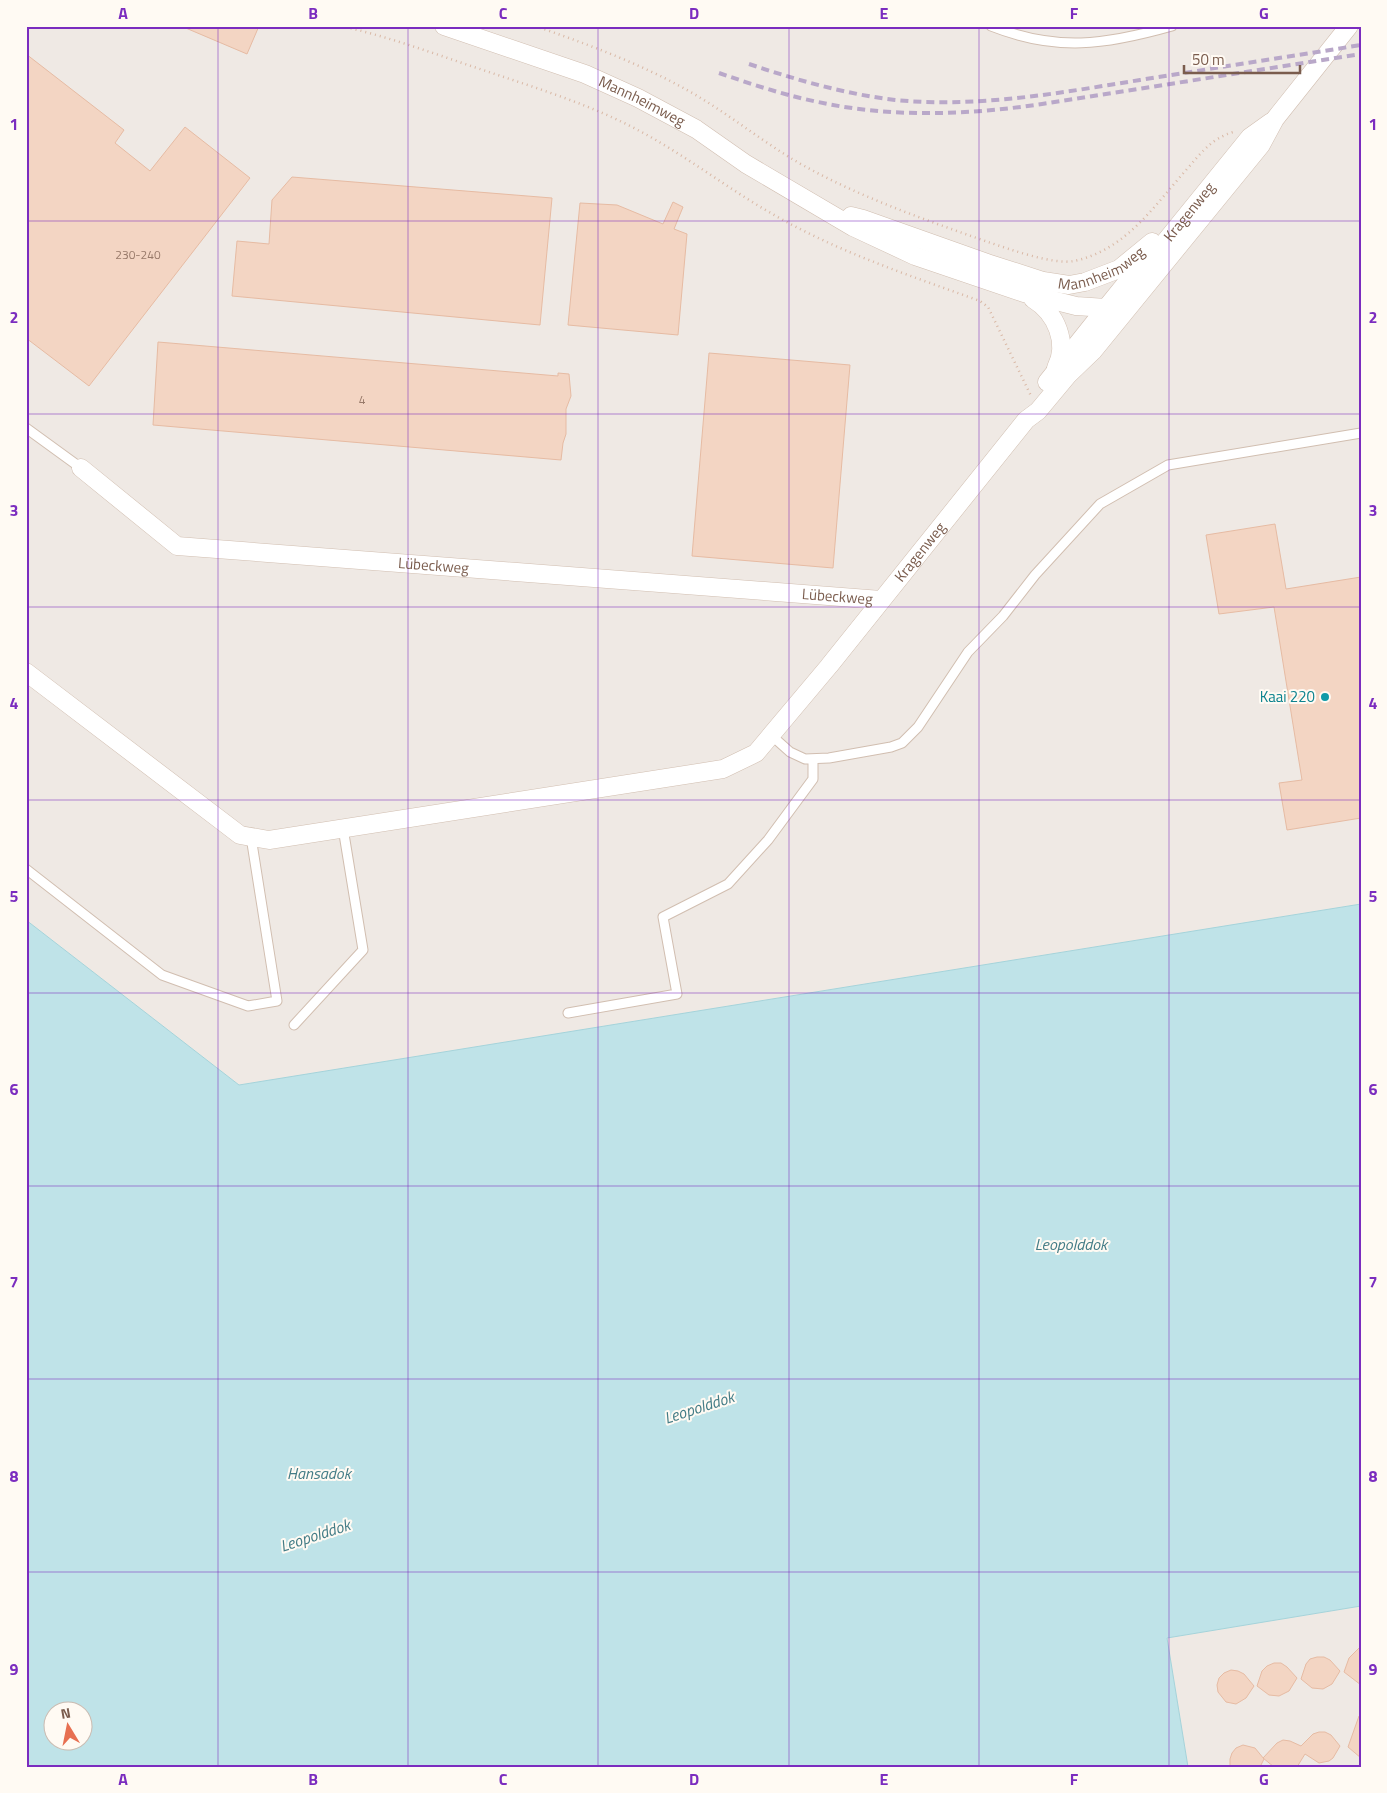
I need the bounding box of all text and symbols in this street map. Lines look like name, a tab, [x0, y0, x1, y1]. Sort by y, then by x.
text: A	[118, 1, 128, 25]
text: B	[308, 1, 318, 25]
text: C	[499, 1, 508, 25]
text: D	[689, 1, 699, 25]
text: E	[880, 1, 889, 25]
text: F	[1070, 1, 1079, 25]
text: G	[1259, 1, 1269, 25]
scale bar	[1184, 42, 1301, 74]
text: 50 m	[1192, 48, 1225, 71]
street label: Mannheimweg	[595, 70, 690, 132]
text: 1	[10, 112, 18, 136]
text: 1	[1369, 112, 1377, 136]
street label: Kragenweg	[1158, 176, 1220, 246]
street label: Mannheimweg	[1056, 240, 1150, 296]
house number: 230-240	[115, 245, 161, 264]
text: 2	[10, 305, 18, 329]
text: 2	[1369, 305, 1377, 329]
house number: 4	[359, 390, 366, 409]
text: 3	[10, 498, 18, 522]
text: 3	[1369, 498, 1377, 522]
street label: Kragenweg	[889, 517, 951, 587]
street label: Lübeckweg	[397, 551, 470, 579]
street label: Lübeckweg	[801, 582, 874, 610]
place label: Kaai 220	[1260, 685, 1315, 708]
text: 4	[10, 691, 19, 715]
marker: Kaai 220	[1319, 691, 1331, 703]
text: 4	[1369, 691, 1378, 715]
text: 5	[10, 884, 19, 908]
text: 5	[1369, 884, 1378, 908]
text: 6	[10, 1077, 19, 1101]
text: 6	[1369, 1077, 1378, 1101]
water label: Leopolddok	[1035, 1232, 1109, 1256]
text: 7	[10, 1270, 18, 1294]
text: 7	[1369, 1270, 1377, 1294]
water label: Leopolddok	[661, 1384, 739, 1430]
water label: Hansadok	[287, 1461, 353, 1485]
text: 8	[10, 1464, 19, 1488]
text: 8	[1369, 1464, 1378, 1488]
water label: Leopolddok	[277, 1512, 355, 1558]
text: 9	[10, 1657, 19, 1681]
text: 9	[1369, 1657, 1378, 1681]
north arrow	[42, 1700, 92, 1750]
text: N	[59, 1702, 72, 1724]
text: A	[118, 1767, 128, 1791]
text: B	[308, 1767, 318, 1791]
text: C	[499, 1767, 508, 1791]
text: D	[689, 1767, 699, 1791]
text: E	[880, 1767, 889, 1791]
text: F	[1070, 1767, 1079, 1791]
text: G	[1259, 1767, 1269, 1791]

